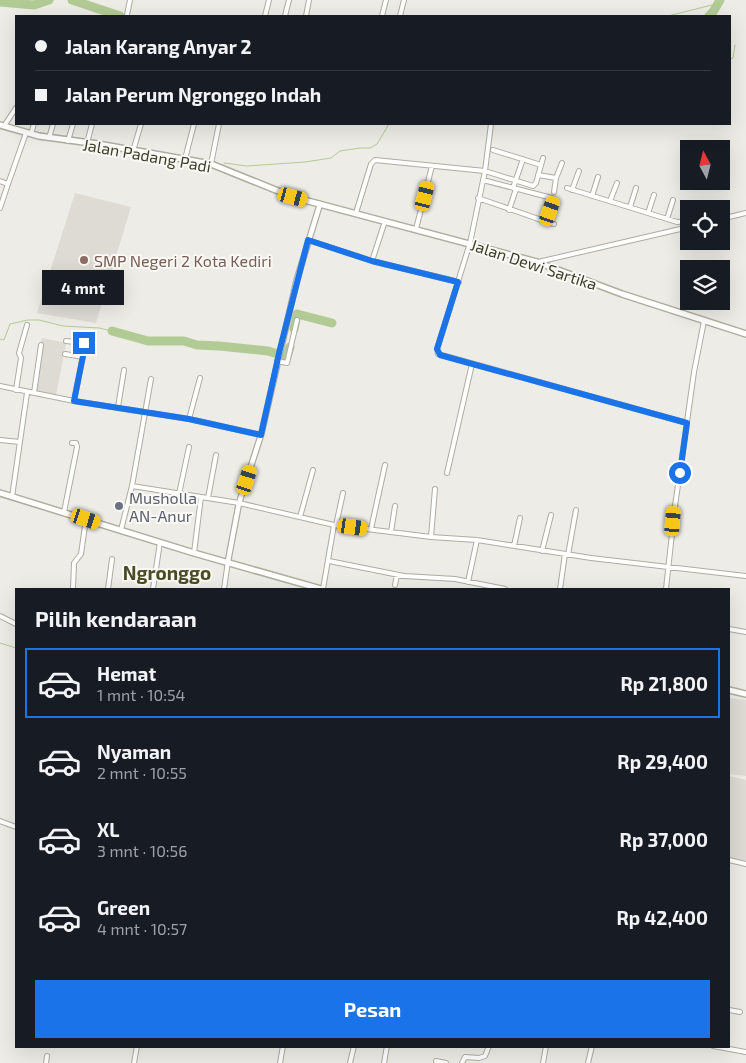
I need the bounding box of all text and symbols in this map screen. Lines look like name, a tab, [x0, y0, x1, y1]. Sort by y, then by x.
text: Jalan Karang Anyar 2	[65, 35, 252, 58]
text: Jalan Perum Ngronggo Indah	[65, 83, 321, 106]
street label: Jalan Padang Padi	[81, 134, 213, 176]
north arrow	[680, 140, 730, 190]
map controls	[680, 140, 730, 310]
car	[414, 180, 435, 212]
car	[276, 186, 309, 208]
car	[538, 194, 561, 228]
button: locate	[680, 200, 730, 250]
street label: Jalan Dewi Sartika	[468, 235, 600, 293]
place label: SMP Negeri 2 Kota Kediri	[94, 251, 272, 270]
marker: SMP Negeri 2 Kota Kediri	[78, 254, 90, 266]
button: layers	[680, 260, 730, 310]
callout: 4 mnt	[43, 270, 125, 306]
text: 4 mnt	[61, 278, 105, 297]
route end	[73, 332, 95, 354]
route start	[669, 462, 691, 484]
car	[235, 463, 258, 497]
place label: Musholla AN-Anur	[129, 488, 197, 525]
marker: Musholla AN-Anur	[113, 500, 125, 512]
car	[664, 505, 681, 537]
car	[69, 507, 102, 531]
car	[337, 517, 368, 537]
district label: Ngronggo	[123, 561, 211, 584]
text: Pilih kendaraan	[35, 605, 197, 631]
icon: car	[37, 661, 82, 706]
text: Hemat	[97, 662, 156, 685]
text: Rp 21,800	[621, 672, 708, 695]
text: 1 mnt · 10:54	[97, 685, 185, 704]
icon: car	[37, 739, 82, 784]
text: Nyaman	[97, 740, 171, 763]
text: Rp 29,400	[617, 750, 708, 773]
text: 2 mnt · 10:55	[97, 763, 187, 782]
icon: car	[37, 817, 82, 862]
text: XL	[97, 818, 119, 841]
text: Rp 37,000	[620, 828, 708, 851]
text: 3 mnt · 10:56	[97, 841, 187, 860]
icon: car	[37, 895, 82, 940]
text: Green	[97, 896, 150, 919]
text: Rp 42,400	[616, 906, 708, 929]
text: 4 mnt · 10:57	[97, 919, 187, 938]
button: Pesan	[35, 980, 710, 1038]

